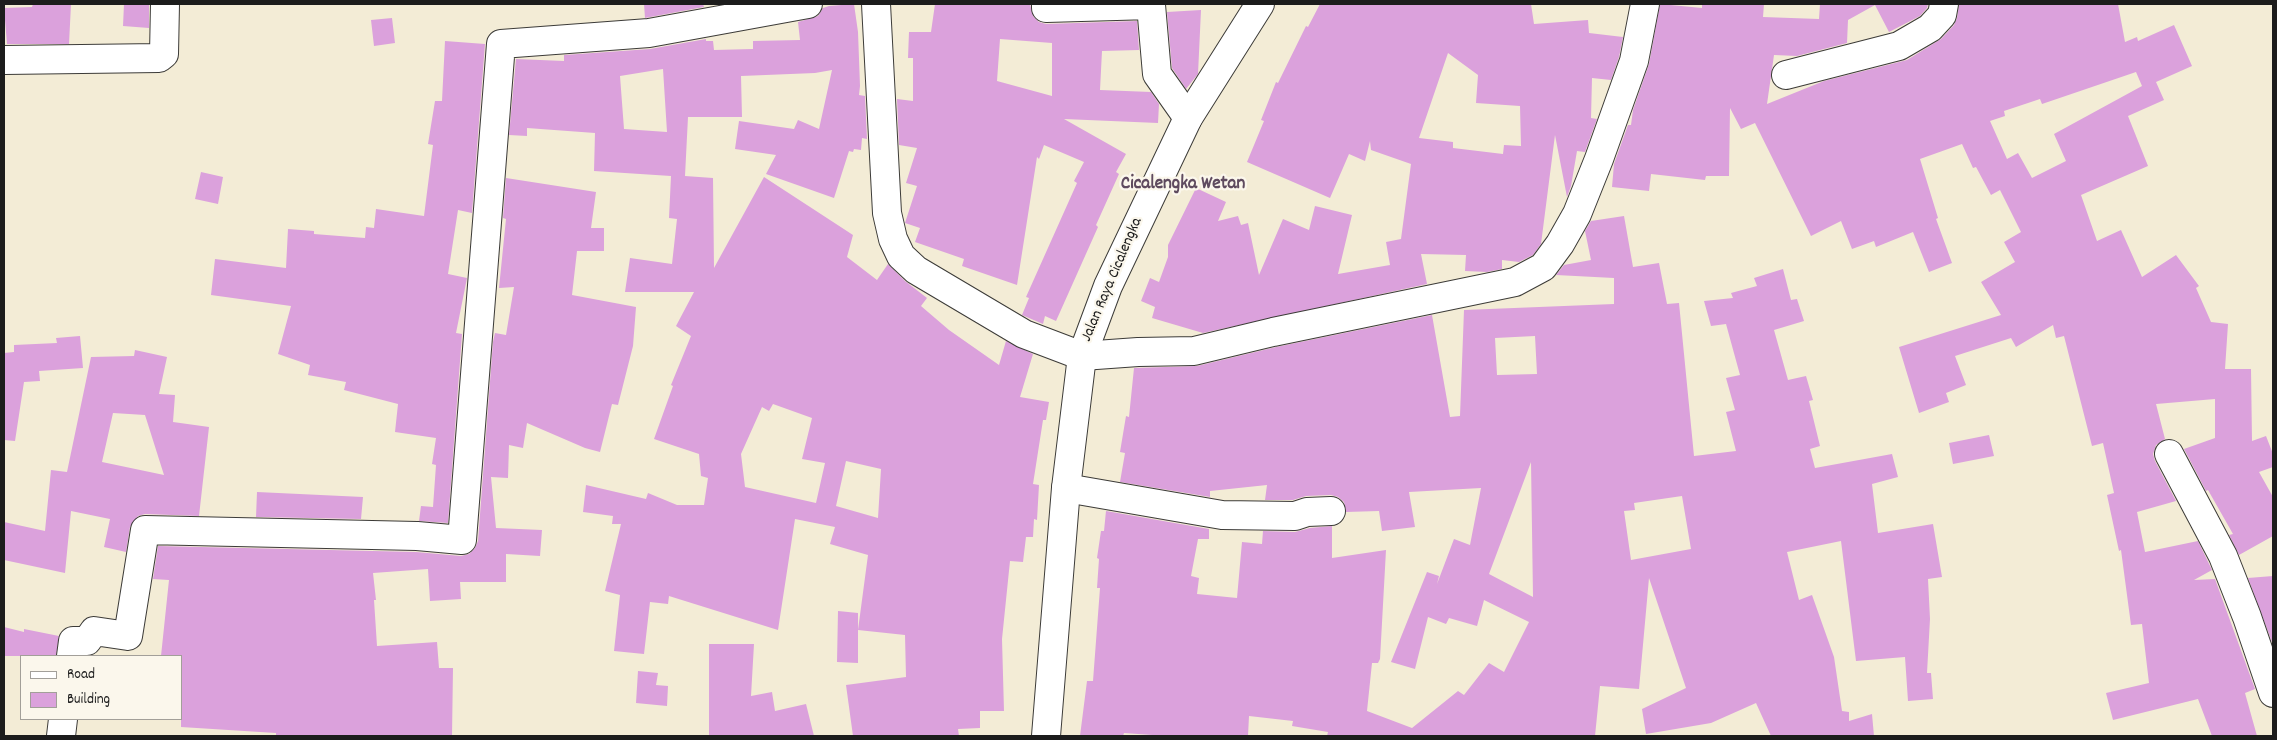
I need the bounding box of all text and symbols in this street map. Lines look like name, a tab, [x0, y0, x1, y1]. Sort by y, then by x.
district label: Cicalengka Wetan	[1121, 174, 1245, 196]
street label: Jalan Raya Cicalengka	[1078, 215, 1148, 345]
legend	[20, 655, 182, 720]
text: Road	[67, 664, 95, 686]
text: Building	[67, 689, 110, 711]

